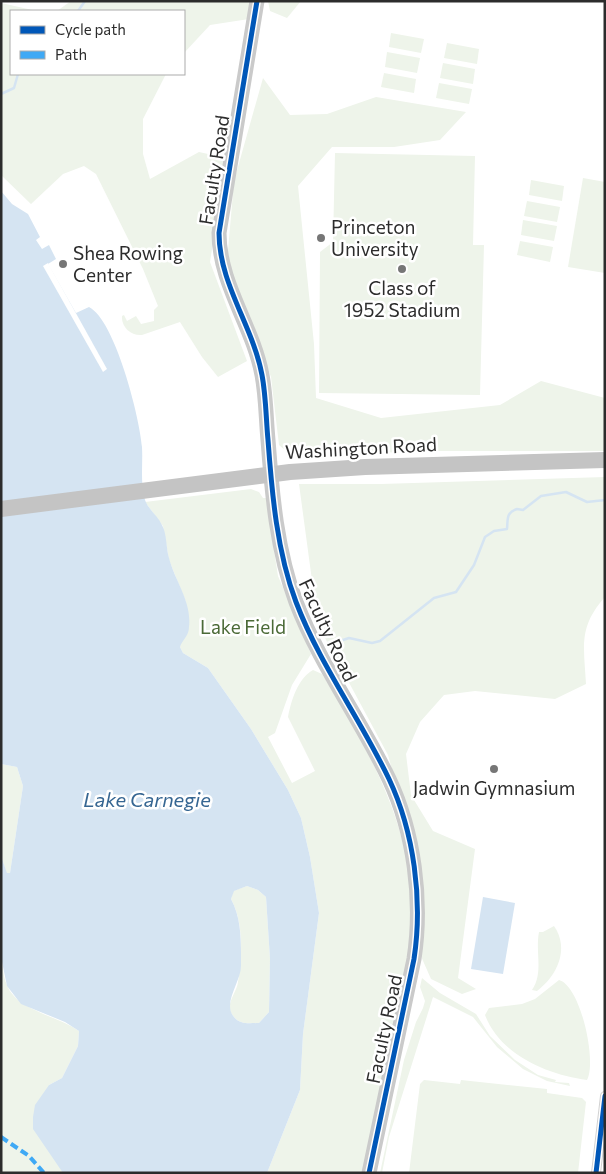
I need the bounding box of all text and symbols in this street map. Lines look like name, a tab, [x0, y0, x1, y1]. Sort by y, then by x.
legend	[10, 10, 185, 75]
text: Cycle path	[55, 20, 126, 38]
text: Path	[55, 45, 87, 63]
street label: Faculty Road	[193, 113, 234, 226]
place label: Princeton University	[331, 215, 419, 260]
marker: Princeton University	[315, 232, 327, 244]
place label: Shea Rowing Center	[73, 241, 183, 286]
marker: Shea Rowing Center	[57, 258, 69, 270]
marker: Class of 1952 Stadium	[396, 263, 408, 275]
place label: Class of 1952 Stadium	[344, 276, 460, 321]
street label: Washington Road	[285, 432, 437, 463]
street label: Faculty Road	[295, 575, 362, 685]
park label: Lake Field	[200, 615, 286, 638]
marker: Jadwin Gymnasium	[488, 763, 500, 775]
place label: Jadwin Gymnasium	[413, 776, 575, 799]
water label: Lake Carnegie	[83, 787, 211, 811]
street label: Faculty Road	[361, 972, 406, 1086]

